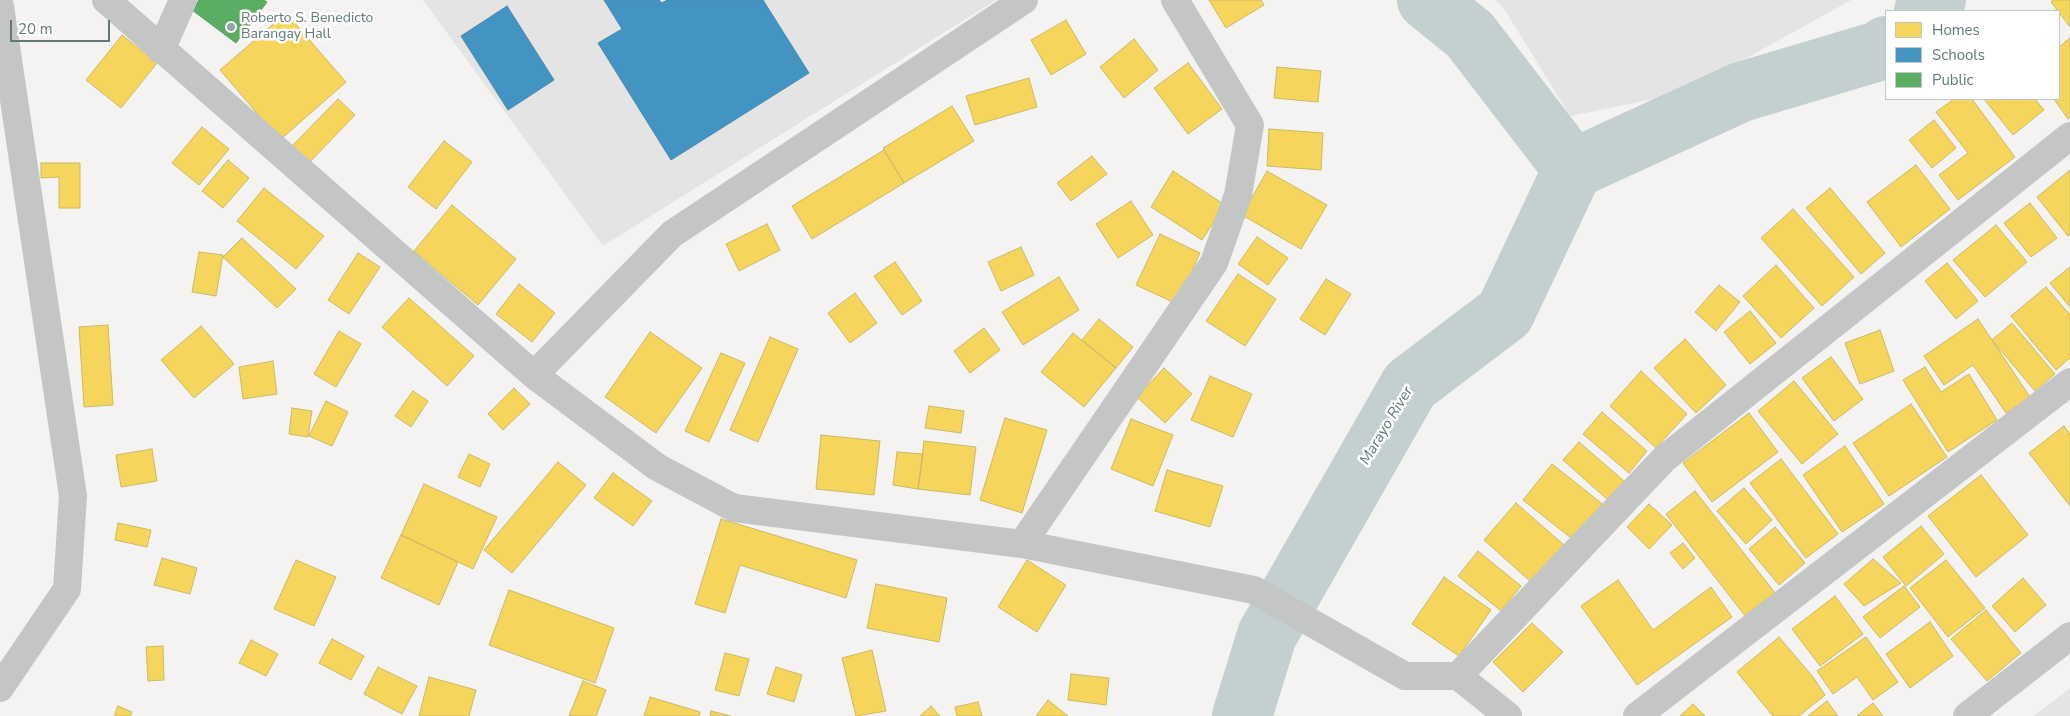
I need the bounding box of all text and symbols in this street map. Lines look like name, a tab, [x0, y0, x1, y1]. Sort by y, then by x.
scale bar	[12, 10, 112, 42]
legend	[1885, 10, 2060, 100]
place label: Roberto S. Benedicto Barangay Hall	[241, 11, 373, 44]
text: 20 m	[18, 19, 53, 39]
text: Homes	[1932, 20, 1980, 40]
marker: Roberto S. Benedicto Barangay Hall	[225, 21, 237, 33]
text: Schools	[1932, 45, 1985, 65]
text: Public	[1932, 70, 1973, 90]
water label: Marayo River	[1357, 384, 1417, 468]

